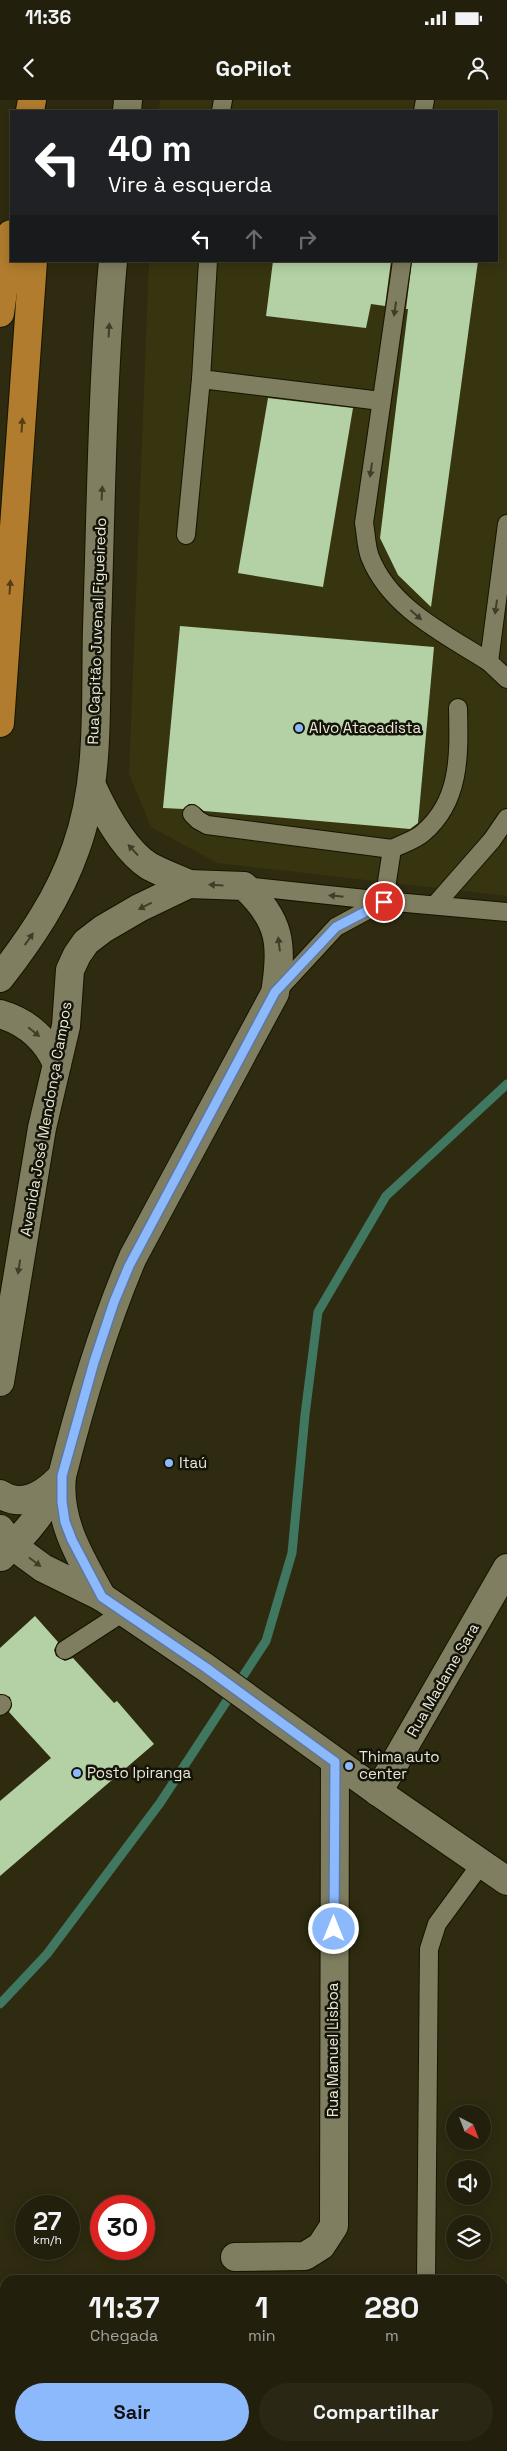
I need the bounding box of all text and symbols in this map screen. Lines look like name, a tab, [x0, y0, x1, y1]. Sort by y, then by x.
text: 11:36	[25, 5, 71, 30]
icon: back	[15, 54, 43, 82]
text: GoPilot	[215, 54, 292, 82]
icon: person	[464, 54, 492, 82]
text: 40 m	[108, 127, 192, 171]
icon: left	[25, 130, 90, 195]
text: Vire à esquerda	[108, 170, 272, 198]
icon: left	[187, 225, 215, 253]
icon: ahead	[240, 225, 268, 253]
icon: right	[293, 225, 321, 253]
one-way arrow	[390, 302, 398, 318]
one-way arrow	[106, 322, 114, 338]
one-way arrow	[18, 417, 26, 433]
one-way arrow	[367, 463, 375, 479]
one-way arrow	[98, 485, 106, 501]
street label: Rua Capitão Juvenal Figueiredo	[83, 517, 110, 745]
one-way arrow	[7, 579, 15, 595]
one-way arrow	[492, 599, 500, 615]
one-way arrow	[410, 609, 423, 620]
place label: Alvo Atacadista	[309, 718, 422, 737]
marker: Alvo Atacadista	[293, 722, 305, 734]
one-way arrow	[127, 844, 139, 856]
one-way arrow	[208, 880, 224, 888]
pin	[363, 881, 405, 923]
icon: arrive	[370, 888, 398, 916]
one-way arrow	[327, 892, 343, 900]
one-way arrow	[138, 902, 152, 910]
one-way arrow	[24, 932, 34, 946]
one-way arrow	[275, 936, 283, 952]
street label: Avenida José Mendonça Campos	[15, 1000, 76, 1238]
one-way arrow	[28, 1027, 41, 1038]
one-way arrow	[15, 1259, 23, 1275]
place label: Itaú	[179, 1453, 207, 1472]
marker: Itaú	[163, 1457, 175, 1469]
one-way arrow	[28, 1557, 42, 1567]
street label: Rua Madame Sara	[402, 1619, 483, 1740]
place label: Thima auto center	[359, 1747, 440, 1783]
marker: Thima auto center	[343, 1760, 355, 1772]
place label: Posto Ipiranga	[87, 1763, 191, 1782]
marker: Posto Ipiranga	[71, 1767, 83, 1779]
position arrow	[307, 1902, 359, 1954]
street label: Rua Manuel Lisboa	[323, 1982, 342, 2117]
north arrow	[446, 2105, 491, 2150]
map controls	[446, 2105, 491, 2260]
button: sound	[446, 2160, 491, 2205]
speed limit sign: 30	[90, 2195, 155, 2260]
text: 27	[33, 2205, 62, 2237]
button: layers	[446, 2215, 491, 2260]
text: km/h	[33, 2232, 62, 2248]
text: 11:37	[89, 2288, 160, 2327]
text: 1	[255, 2288, 269, 2327]
text: 280	[364, 2288, 419, 2327]
text: Chegada	[90, 2325, 158, 2346]
text: min	[248, 2325, 276, 2346]
text: m	[385, 2325, 399, 2346]
button: Sair	[15, 2383, 249, 2441]
button: Compartilhar	[259, 2383, 493, 2441]

